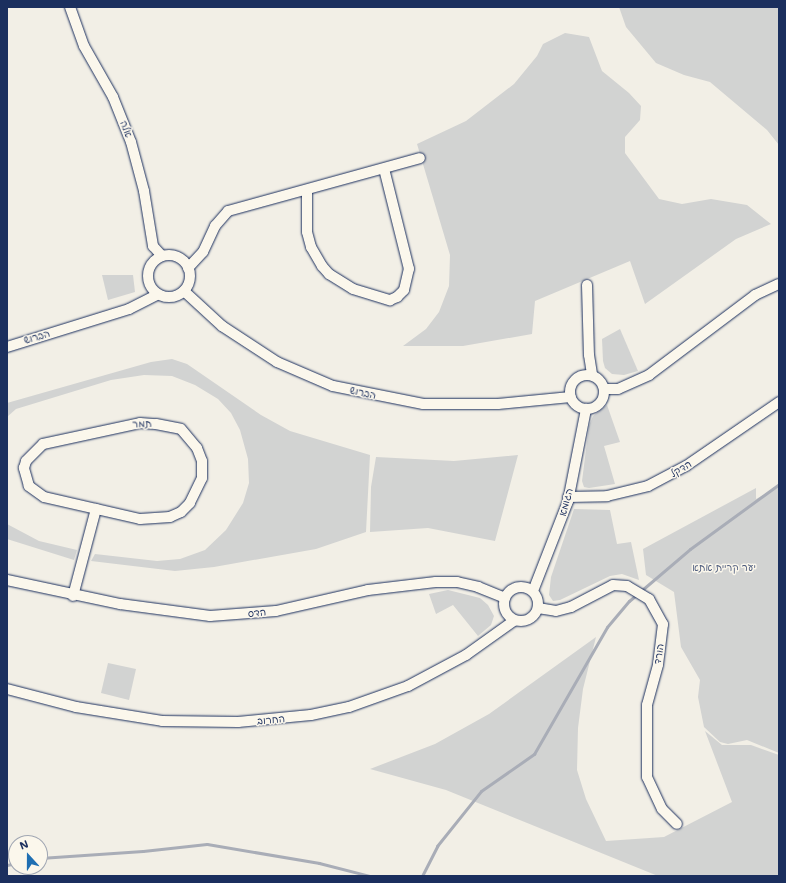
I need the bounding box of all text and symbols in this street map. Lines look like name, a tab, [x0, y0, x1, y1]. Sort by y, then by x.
street label: אלה	[117, 119, 135, 139]
street label: הברוש	[22, 327, 52, 347]
street label: הברוש	[349, 384, 377, 402]
street label: תמר	[132, 418, 152, 430]
street label: הדקל	[668, 458, 694, 480]
street label: הגומא	[557, 487, 575, 517]
park label: יער קריית אתא	[692, 562, 756, 574]
street label: הדס	[247, 606, 267, 620]
street label: הורד	[651, 643, 667, 665]
street label: החרוב	[256, 713, 286, 727]
north arrow	[8, 835, 48, 875]
text: N	[17, 836, 30, 853]

